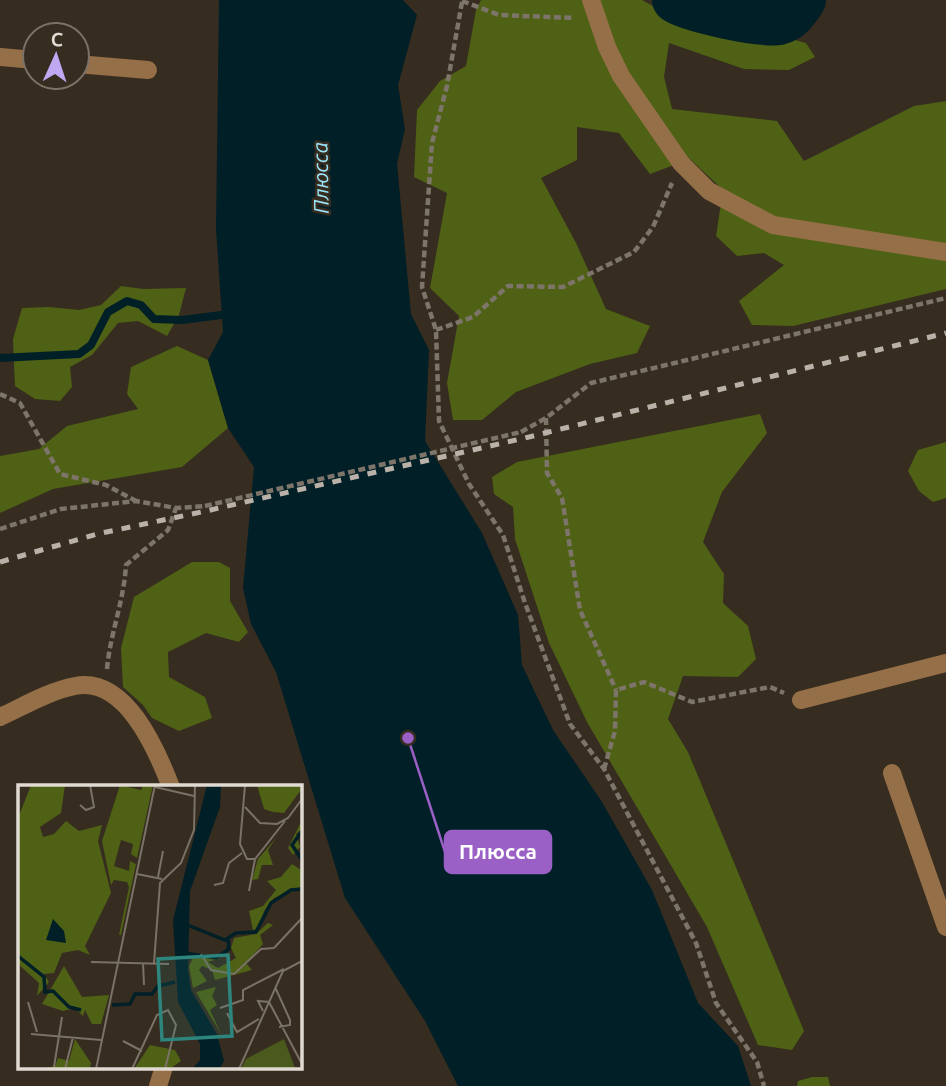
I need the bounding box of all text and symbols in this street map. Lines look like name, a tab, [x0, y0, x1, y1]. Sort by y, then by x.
north arrow	[21, 21, 91, 91]
text: С	[50, 28, 64, 50]
water label: Плюсса	[307, 142, 333, 214]
inset map	[18, 785, 301, 1068]
callout: Плюсса	[445, 831, 551, 873]
text: Плюсса	[459, 839, 537, 863]

